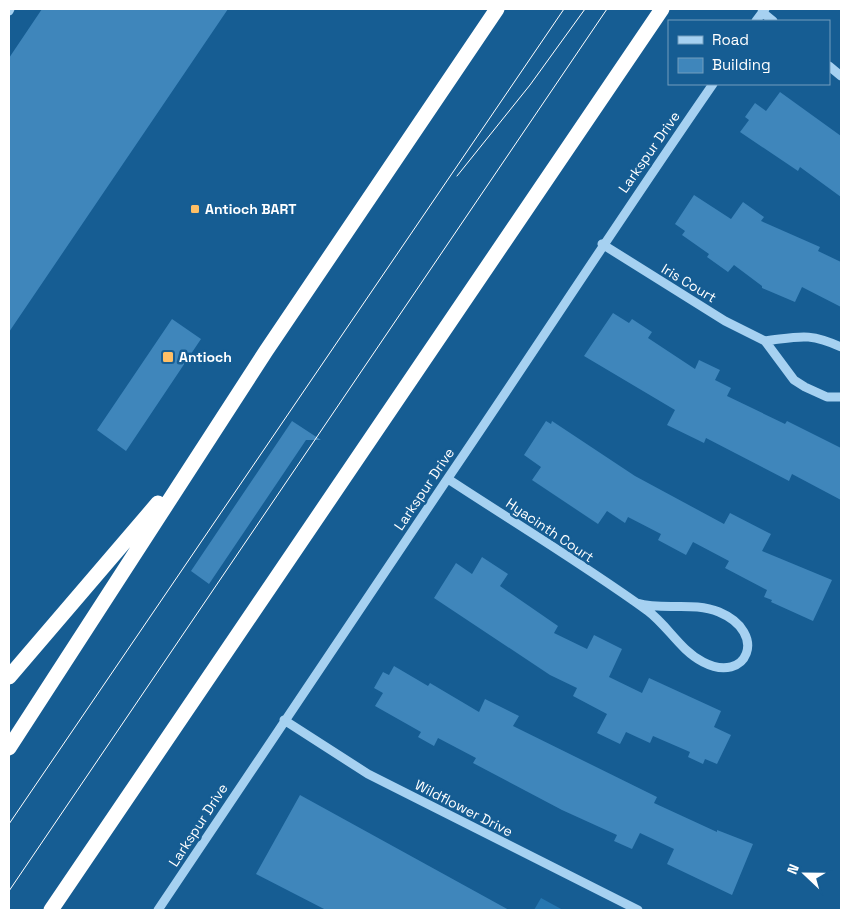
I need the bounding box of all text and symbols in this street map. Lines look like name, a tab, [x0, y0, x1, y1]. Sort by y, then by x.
legend	[668, 20, 830, 85]
text: Road	[712, 30, 749, 49]
text: Building	[712, 55, 771, 74]
street label: Larkspur Drive	[614, 108, 684, 196]
place label: Antioch BART	[205, 200, 296, 218]
marker: Antioch BART	[189, 203, 201, 215]
street label: Iris Court	[658, 260, 720, 306]
place label: Antioch	[179, 348, 232, 366]
marker: Antioch	[161, 350, 175, 364]
street label: Larkspur Drive	[390, 444, 458, 534]
street label: Hyacinth Court	[503, 494, 597, 566]
street label: Wildflower Drive	[412, 776, 516, 840]
street label: Larkspur Drive	[164, 780, 232, 870]
north arrow	[780, 849, 830, 899]
text: N	[783, 861, 803, 877]

